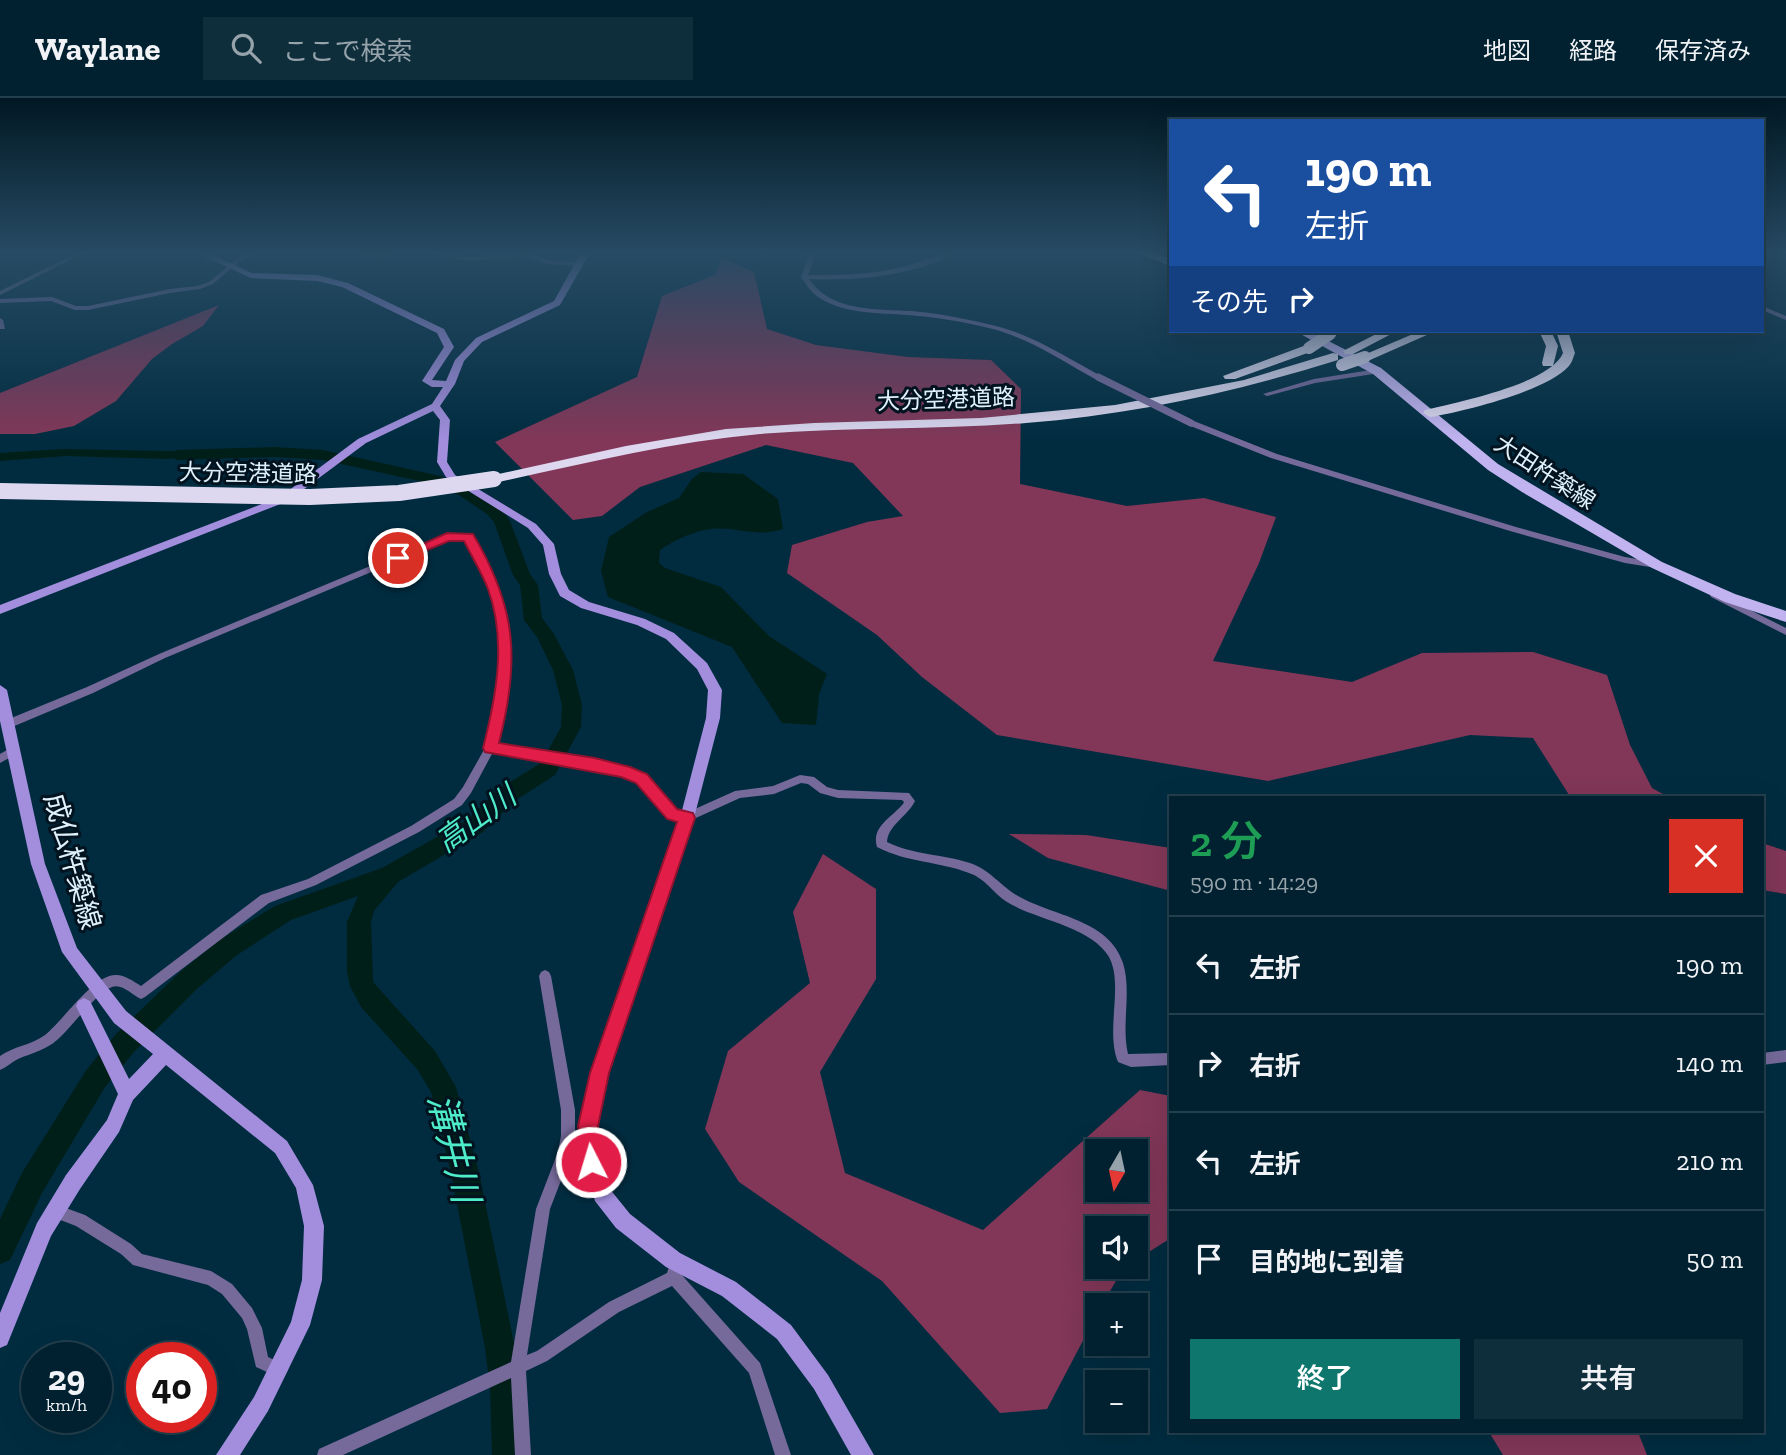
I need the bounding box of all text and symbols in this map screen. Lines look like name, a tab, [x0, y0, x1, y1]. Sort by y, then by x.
search box	[203, 17, 693, 80]
text: Waylane	[35, 29, 161, 68]
icon: search	[227, 29, 265, 67]
text: ここで検索	[283, 35, 413, 67]
text: 地図	[1483, 36, 1531, 65]
text: 経路	[1569, 36, 1617, 65]
text: 保存済み	[1655, 36, 1751, 65]
text: 190 m	[1305, 140, 1431, 199]
icon: left	[1190, 147, 1281, 238]
text: 左折	[1305, 207, 1369, 245]
icon: right	[1282, 280, 1320, 318]
text: その先	[1190, 286, 1268, 318]
street label: 大分空港道路	[877, 383, 1015, 415]
street label: 大田杵築線	[1489, 429, 1601, 515]
street label: 大分空港道路	[179, 458, 317, 488]
pin	[368, 528, 428, 588]
icon: arrive	[379, 539, 417, 577]
water label: 高山川	[429, 776, 525, 860]
street label: 成仏杵築線	[37, 789, 108, 933]
text: 2 分	[1190, 816, 1263, 867]
button: close	[1669, 819, 1743, 893]
text: 590 m · 14:29	[1190, 868, 1318, 896]
icon: left	[1190, 946, 1228, 984]
text: 190 m	[1676, 949, 1743, 981]
text: 左折	[1249, 952, 1301, 984]
icon: right	[1190, 1044, 1228, 1082]
text: 140 m	[1676, 1047, 1743, 1079]
text: 右折	[1249, 1050, 1301, 1082]
water label: 溝井川	[419, 1089, 490, 1211]
position arrow	[554, 1125, 628, 1199]
north arrow	[1085, 1139, 1148, 1202]
map controls	[1085, 1139, 1148, 1433]
icon: left	[1190, 1142, 1228, 1180]
text: 210 m	[1676, 1145, 1743, 1177]
text: 左折	[1249, 1148, 1301, 1180]
button: sound	[1085, 1216, 1148, 1279]
icon: arrive	[1190, 1240, 1228, 1278]
text: 50 m	[1686, 1243, 1743, 1275]
text: 目的地に到着	[1249, 1246, 1405, 1278]
button: +	[1085, 1293, 1148, 1356]
button: 終了	[1190, 1339, 1460, 1419]
button: 共有	[1474, 1339, 1743, 1419]
speed limit sign: 40	[126, 1342, 217, 1433]
text: 29	[48, 1357, 85, 1399]
button: −	[1085, 1370, 1148, 1433]
text: km/h	[46, 1394, 87, 1416]

